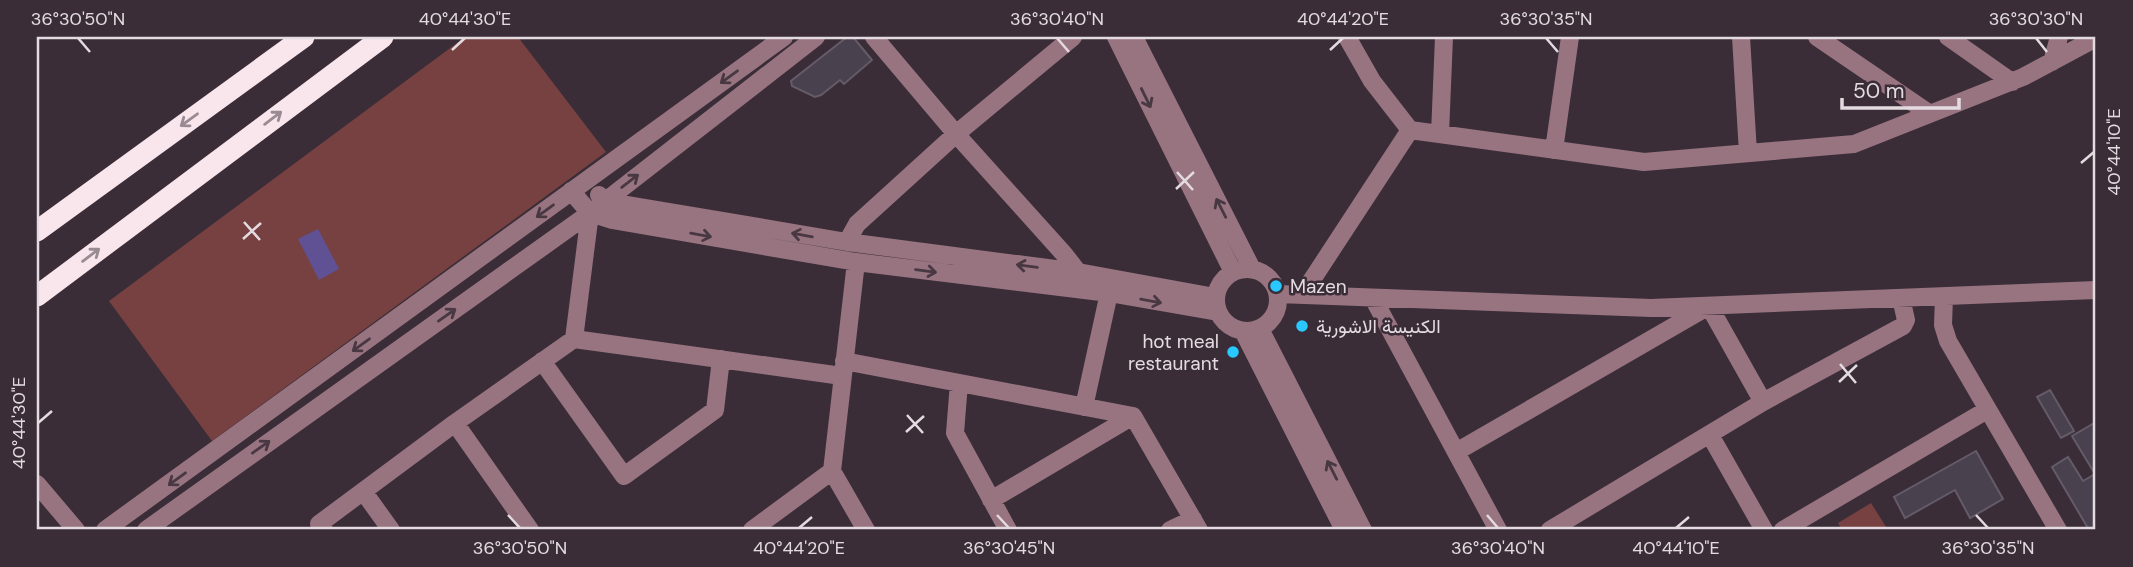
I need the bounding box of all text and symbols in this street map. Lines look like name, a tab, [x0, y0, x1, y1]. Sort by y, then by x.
text: 36°30'50"N	[31, 7, 125, 31]
text: 40°44'30"E	[419, 7, 511, 31]
text: 36°30'40"N	[1010, 7, 1104, 31]
text: 40°44'20"E	[1297, 7, 1389, 31]
text: 36°30'35"N	[1500, 7, 1592, 31]
text: 36°30'30"N	[1989, 7, 2083, 31]
scale bar	[1842, 66, 1960, 110]
one-way arrow	[720, 70, 739, 84]
text: 50 m	[1853, 77, 1904, 105]
one-way arrow	[1140, 87, 1154, 108]
text: 40°44'10"E	[2102, 108, 2126, 196]
one-way arrow	[263, 111, 282, 125]
one-way arrow	[181, 113, 199, 128]
one-way arrow	[621, 174, 639, 189]
one-way arrow	[1214, 198, 1227, 219]
one-way arrow	[536, 204, 555, 218]
one-way arrow	[791, 228, 814, 241]
one-way arrow	[689, 229, 712, 242]
one-way arrow	[81, 247, 100, 262]
one-way arrow	[1016, 259, 1039, 272]
one-way arrow	[914, 264, 937, 277]
place label: Mazen	[1290, 274, 1347, 299]
marker: Mazen	[1268, 278, 1284, 294]
one-way arrow	[1139, 295, 1162, 308]
one-way arrow	[437, 308, 456, 322]
place label: الكنيسة الاشورية	[1316, 314, 1441, 339]
marker: الكنيسة الاشورية	[1294, 318, 1310, 334]
place label: hot meal restaurant	[1128, 329, 1219, 376]
one-way arrow	[352, 338, 371, 352]
marker: hot meal restaurant	[1225, 344, 1241, 360]
text: 40°44'30"E	[7, 377, 31, 469]
one-way arrow	[251, 440, 270, 454]
one-way arrow	[1325, 460, 1339, 480]
one-way arrow	[168, 471, 187, 486]
text: 36°30'50"N	[473, 536, 567, 560]
text: 40°44'20"E	[753, 536, 845, 560]
text: 36°30'45"N	[963, 536, 1055, 560]
text: 36°30'40"N	[1451, 536, 1545, 560]
text: 40°44'10"E	[1632, 536, 1720, 560]
text: 36°30'35"N	[1942, 536, 2034, 560]

